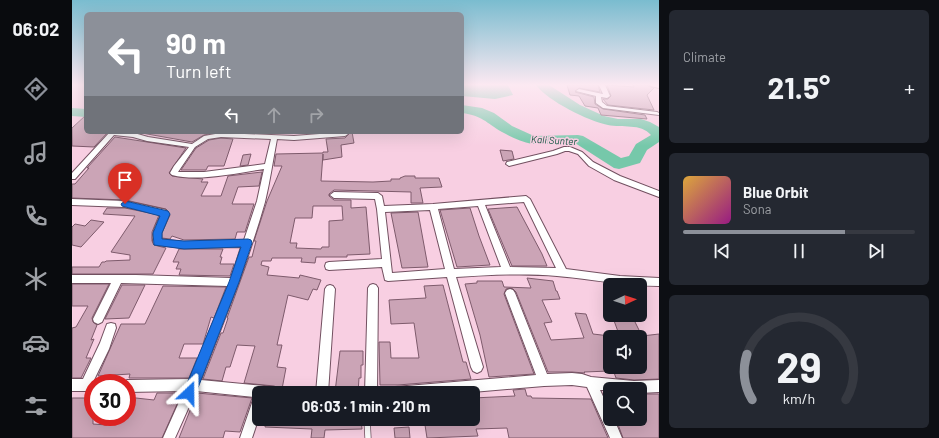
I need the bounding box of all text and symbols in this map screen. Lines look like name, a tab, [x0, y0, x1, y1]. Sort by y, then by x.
text: 06:02	[13, 18, 59, 40]
text: 90 m	[166, 26, 226, 60]
icon: left	[100, 28, 152, 80]
text: Climate	[683, 49, 726, 65]
text: Turn left	[166, 60, 232, 82]
text: 21.5°	[768, 69, 830, 105]
text: −	[683, 74, 694, 100]
text: +	[904, 74, 915, 100]
icon: directions	[22, 75, 50, 103]
icon: left	[221, 104, 243, 126]
icon: ahead	[263, 104, 285, 126]
icon: right	[305, 104, 327, 126]
water label: Kali Sunter	[531, 133, 578, 147]
icon: music	[22, 139, 50, 167]
pin	[108, 163, 142, 204]
icon: arrive	[114, 169, 136, 191]
text: Blue Orbit	[743, 183, 808, 201]
text: Sona	[743, 201, 771, 217]
icon: phone	[22, 202, 50, 230]
icon: previous	[711, 240, 733, 262]
icon: pause	[788, 240, 810, 262]
icon: next	[865, 240, 887, 262]
icon: climate	[22, 265, 50, 293]
north arrow	[603, 278, 647, 322]
map controls	[603, 278, 647, 426]
icon: car	[22, 329, 50, 357]
button: sound	[603, 330, 647, 374]
text: 29	[776, 340, 822, 390]
position arrow	[168, 372, 210, 414]
speed limit sign: 30	[84, 374, 136, 426]
button: search	[603, 382, 647, 426]
text: km/h	[783, 389, 815, 406]
icon: filters	[22, 392, 50, 420]
text: 06:03 · 1 min · 210 m	[302, 397, 430, 415]

